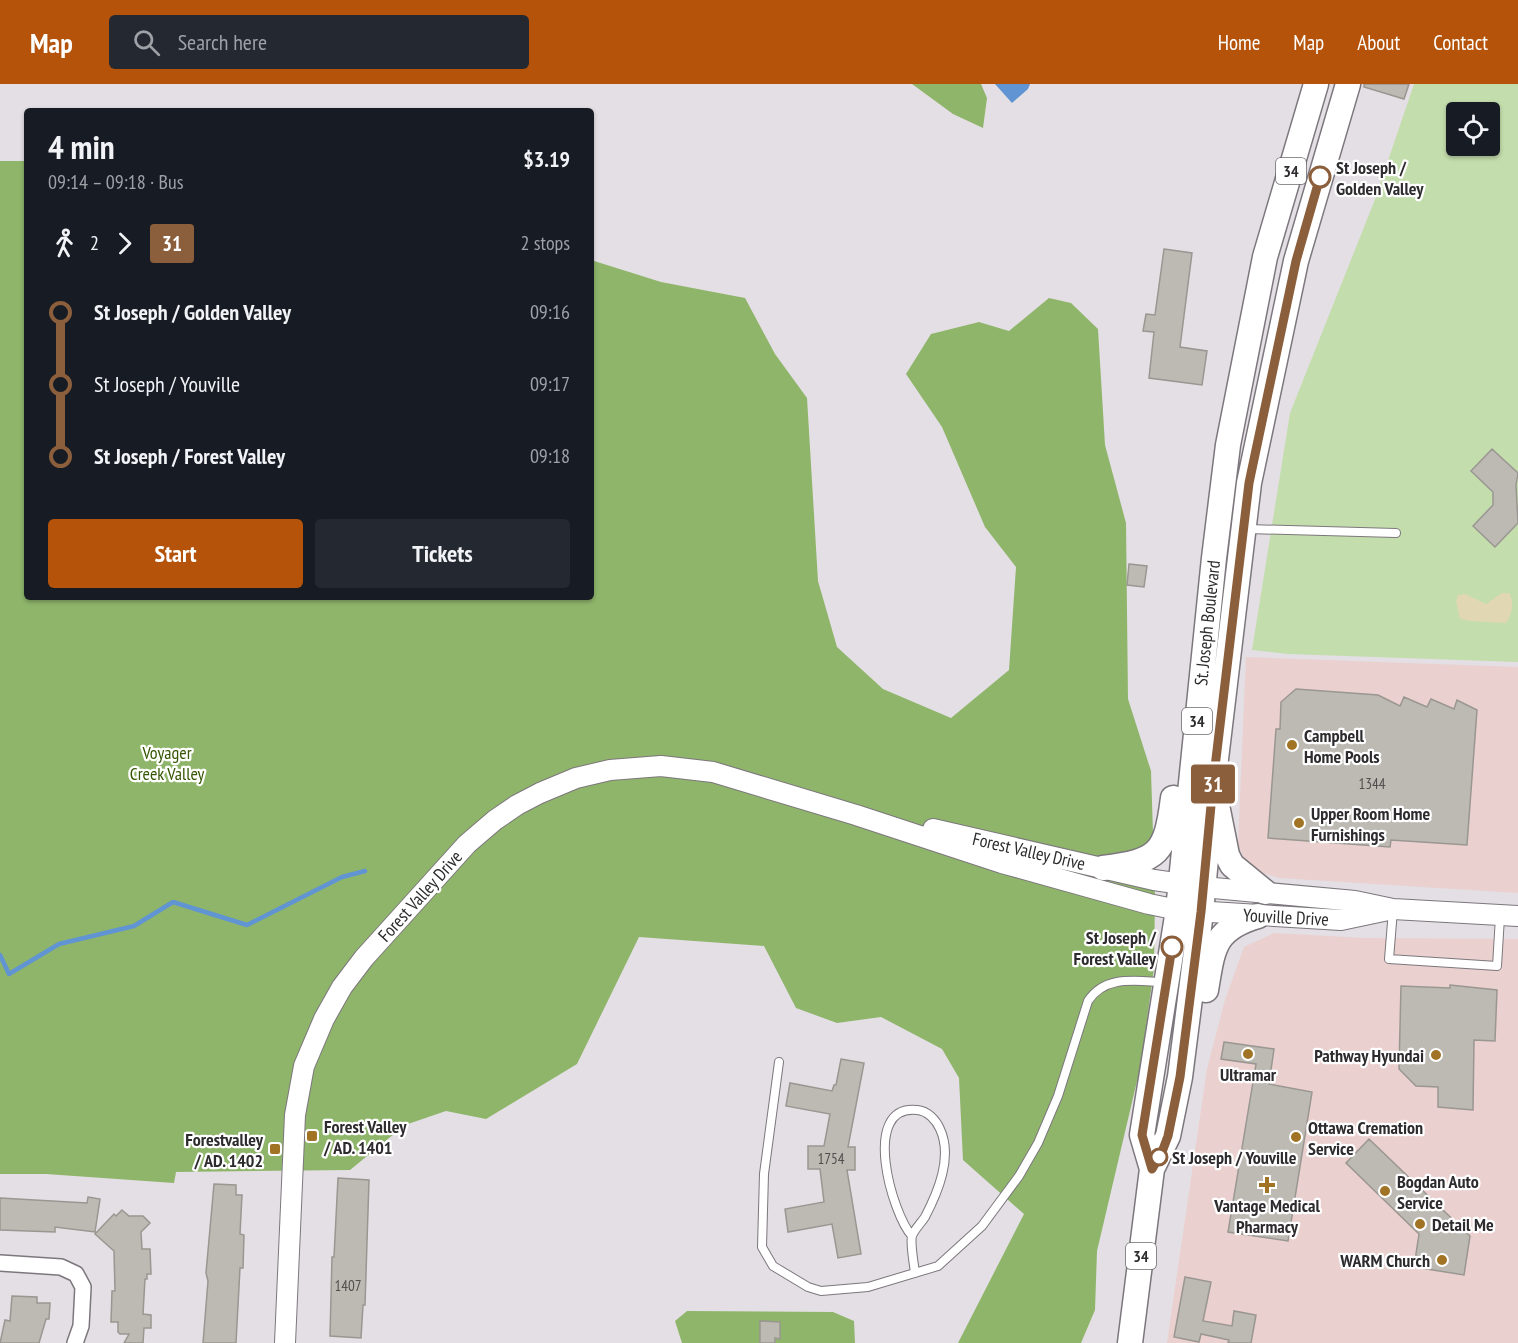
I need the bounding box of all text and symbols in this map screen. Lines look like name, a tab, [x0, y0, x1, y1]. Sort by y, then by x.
search box	[109, 15, 529, 69]
text: Map	[30, 24, 73, 61]
icon: search	[130, 26, 163, 59]
text: Search here	[178, 28, 267, 56]
text: Home	[1218, 29, 1260, 56]
text: Map	[1293, 29, 1324, 56]
text: About	[1357, 29, 1400, 56]
text: Contact	[1433, 29, 1488, 56]
map controls	[1446, 102, 1500, 156]
button: locate	[1446, 102, 1500, 156]
text: 4 min	[48, 125, 115, 168]
text: $3.19	[523, 145, 570, 173]
place label: St Joseph / Golden Valley	[1336, 156, 1424, 200]
road number: 34	[1276, 158, 1306, 184]
marker: St Joseph / Golden Valley	[1309, 166, 1331, 188]
text: 09:14 – 09:18 · Bus	[48, 169, 183, 195]
icon: walk	[48, 227, 81, 260]
icon: forward	[108, 227, 141, 260]
text: 2	[90, 230, 99, 256]
text: 31	[162, 230, 182, 257]
text: 2 stops	[521, 230, 570, 256]
text: St Joseph / Golden Valley	[94, 298, 291, 326]
text: 09:16	[530, 299, 570, 325]
text: St Joseph / Youville	[94, 370, 240, 398]
text: 09:17	[530, 371, 570, 397]
text: St Joseph / Forest Valley	[94, 442, 285, 470]
text: 09:18	[530, 443, 570, 469]
button: Start	[48, 519, 303, 588]
button: Tickets	[315, 519, 570, 588]
street label: St. Joseph Boulevard	[1189, 559, 1225, 687]
road number: 34	[1182, 708, 1212, 734]
place label: Campbell Home Pools	[1304, 724, 1380, 768]
marker: Campbell Home Pools	[1285, 738, 1299, 752]
park label: Voyager Creek Valley	[130, 741, 205, 785]
line badge: 31	[1186, 764, 1240, 804]
text: 31	[1203, 771, 1223, 798]
house number: 1344	[1358, 774, 1386, 793]
place label: Upper Room Home Furnishings	[1311, 802, 1431, 846]
marker: Upper Room Home Furnishings	[1292, 816, 1306, 830]
street label: Forest Valley Drive	[970, 827, 1088, 875]
street label: Forest Valley Drive	[373, 846, 467, 946]
street label: Youville Drive	[1243, 903, 1329, 931]
place label: St Joseph / Forest Valley	[1074, 926, 1157, 970]
marker: St Joseph / Forest Valley	[1161, 936, 1183, 958]
place label: Pathway Hyundai	[1314, 1044, 1424, 1067]
marker: Ultramar	[1241, 1047, 1255, 1061]
marker: Pathway Hyundai	[1429, 1048, 1443, 1062]
place label: Ultramar	[1220, 1063, 1277, 1086]
place label: Forest Valley / AD. 1401	[323, 1115, 407, 1159]
place label: Ottawa Cremation Service	[1308, 1116, 1423, 1160]
place label: Forestvalley / AD. 1402	[185, 1128, 264, 1172]
marker: Forest Valley / AD. 1401	[305, 1129, 319, 1143]
marker: Ottawa Cremation Service	[1289, 1130, 1303, 1144]
marker: Forestvalley / AD. 1402	[268, 1142, 282, 1156]
place label: St Joseph / Youville	[1172, 1146, 1297, 1169]
marker: St Joseph / Youville	[1150, 1148, 1168, 1166]
house number: 1754	[817, 1149, 845, 1168]
place label: Bogdan Auto Service	[1397, 1170, 1479, 1214]
marker: Vantage Medical Pharmacy	[1260, 1178, 1274, 1192]
marker: Bogdan Auto Service	[1378, 1184, 1392, 1198]
place label: Vantage Medical Pharmacy	[1213, 1194, 1320, 1238]
place label: Detail Me	[1432, 1213, 1494, 1236]
marker: Detail Me	[1413, 1217, 1427, 1231]
road number: 34	[1126, 1243, 1156, 1269]
place label: WARM Church	[1339, 1249, 1430, 1272]
marker: WARM Church	[1435, 1253, 1449, 1267]
house number: 1407	[334, 1276, 362, 1295]

